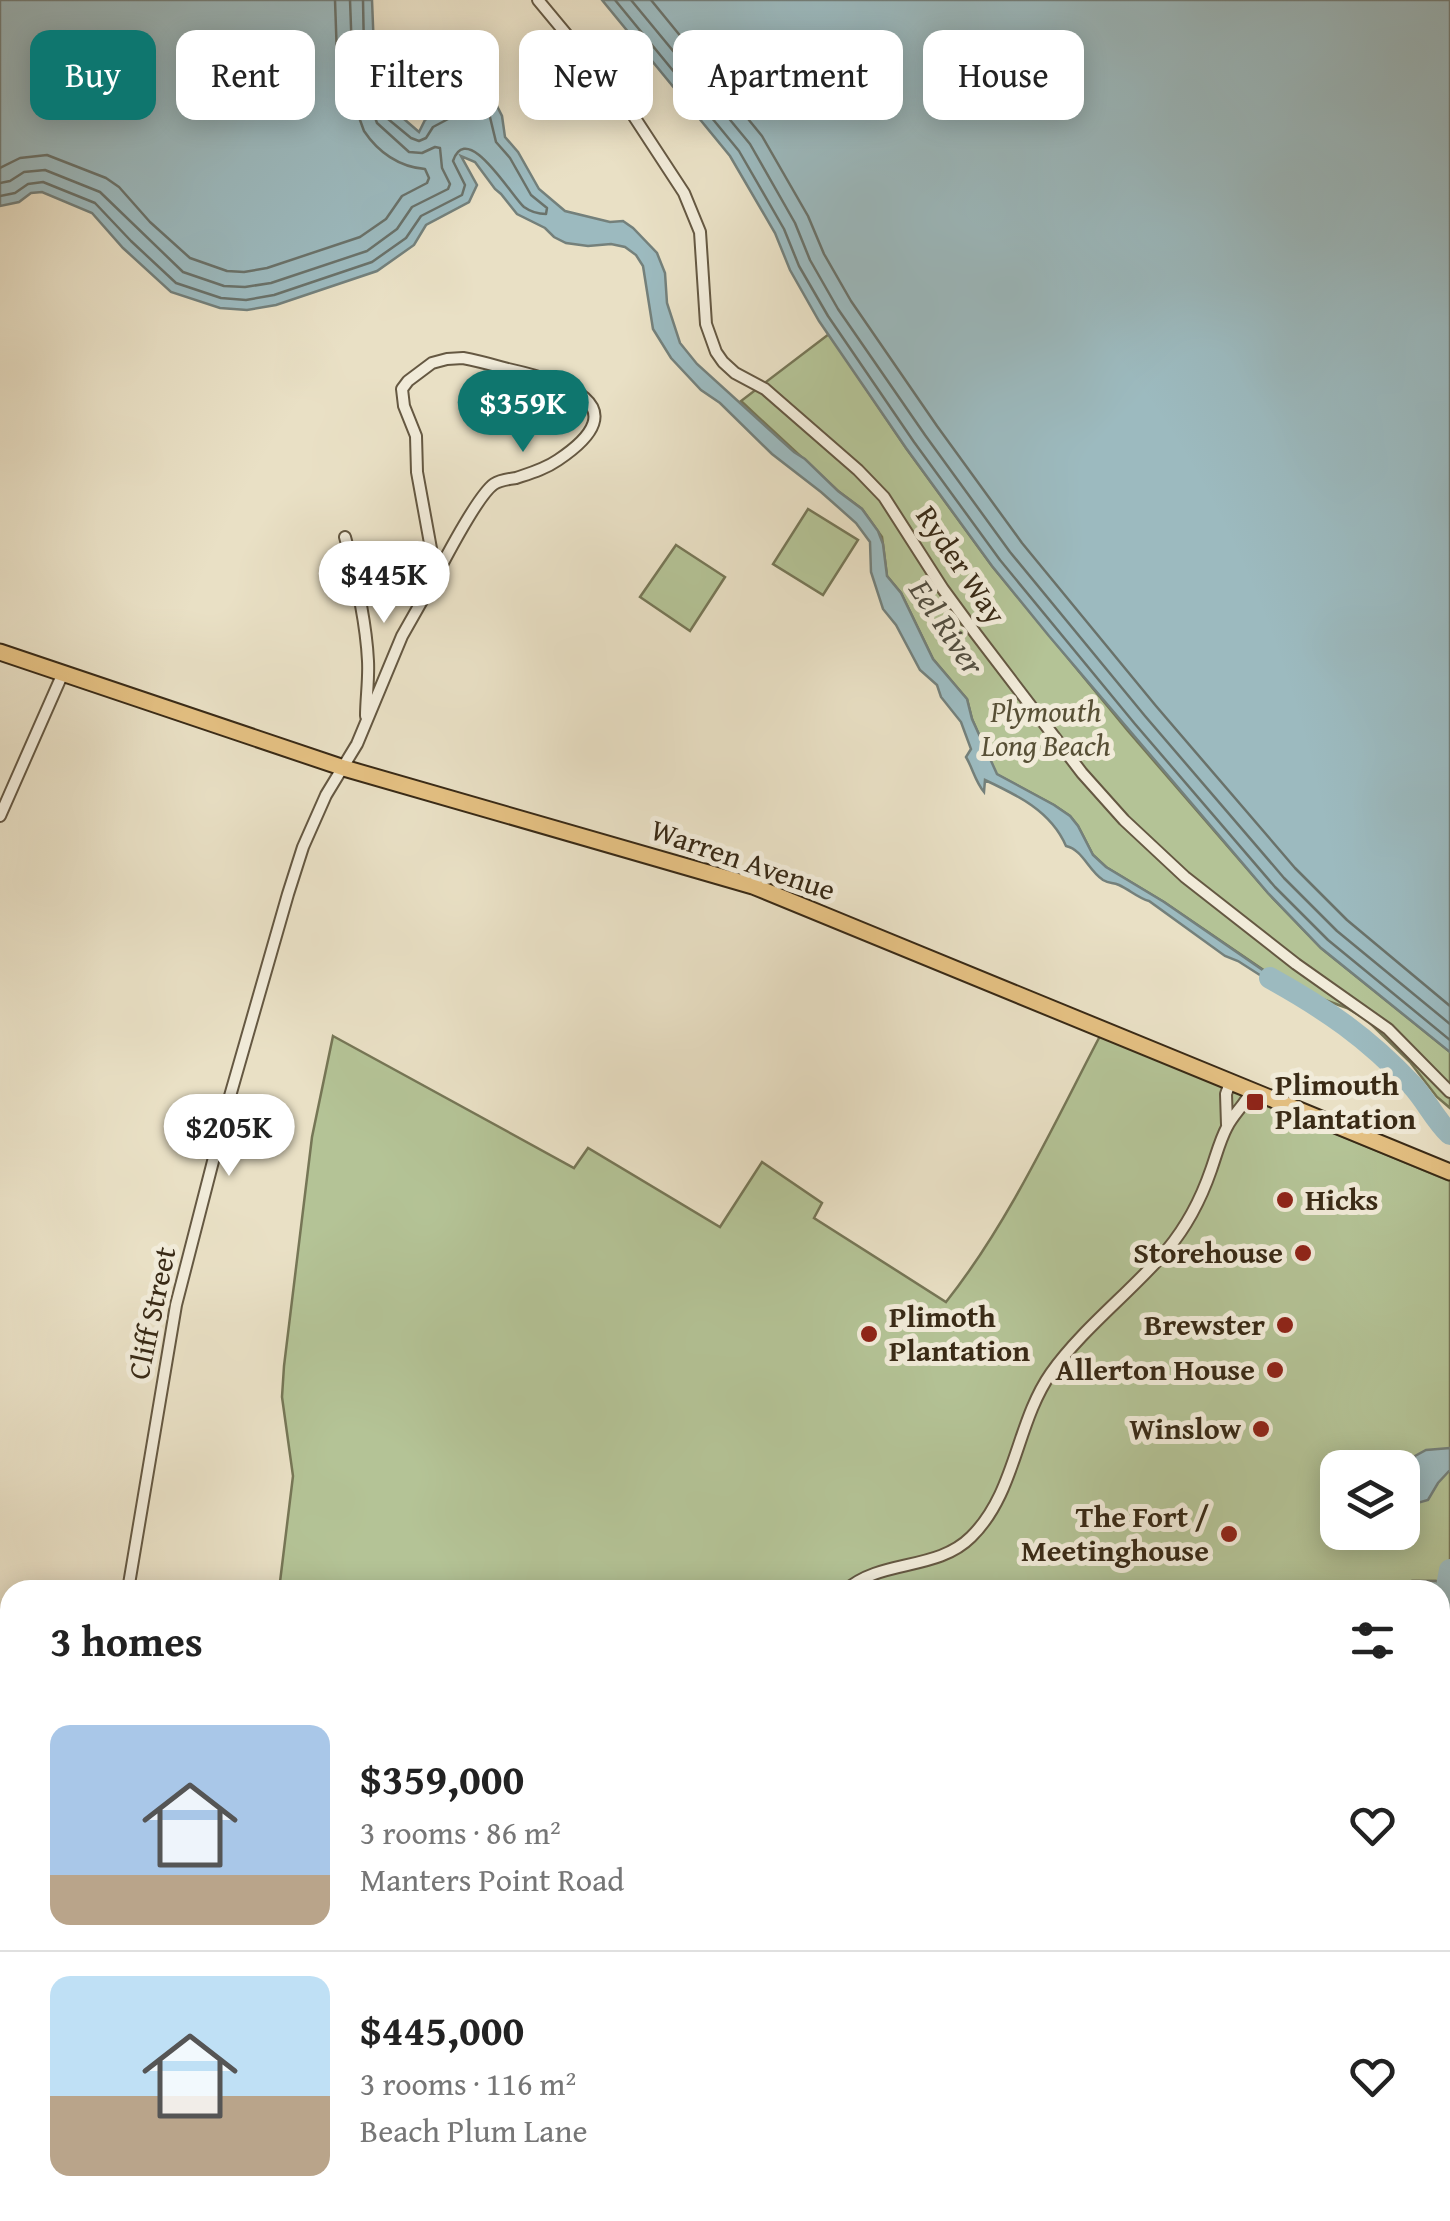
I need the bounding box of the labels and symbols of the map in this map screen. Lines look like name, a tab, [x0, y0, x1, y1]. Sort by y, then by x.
pin: $359K	[453, 370, 593, 455]
street label: Ryder Way	[906, 496, 1018, 633]
pin: $445K	[314, 541, 454, 626]
water label: Eel River	[898, 569, 997, 685]
park label: Plymouth Long Beach	[980, 689, 1111, 767]
street label: Warren Avenue	[645, 807, 841, 911]
place label: Plimouth Plantation	[1275, 1062, 1416, 1140]
marker: Plimouth Plantation	[1244, 1091, 1266, 1113]
pin: $205K	[159, 1094, 299, 1179]
place label: Hicks	[1305, 1177, 1378, 1221]
marker: Hicks	[1274, 1189, 1296, 1211]
place label: Storehouse	[1133, 1230, 1283, 1274]
street label: Cliff Street	[115, 1242, 187, 1383]
marker: Storehouse	[1292, 1242, 1314, 1264]
place label: Plimoth Plantation	[889, 1294, 1030, 1372]
place label: Brewster	[1144, 1302, 1265, 1346]
marker: Brewster	[1274, 1314, 1296, 1336]
marker: Plimoth Plantation	[858, 1323, 880, 1345]
place label: Allerton House	[1055, 1347, 1255, 1391]
marker: Allerton House	[1264, 1359, 1286, 1381]
place label: Winslow	[1129, 1406, 1241, 1450]
marker: Winslow	[1250, 1418, 1272, 1440]
place label: The Fort / Meetinghouse	[1021, 1494, 1209, 1572]
marker: The Fort / Meetinghouse	[1218, 1523, 1240, 1545]

